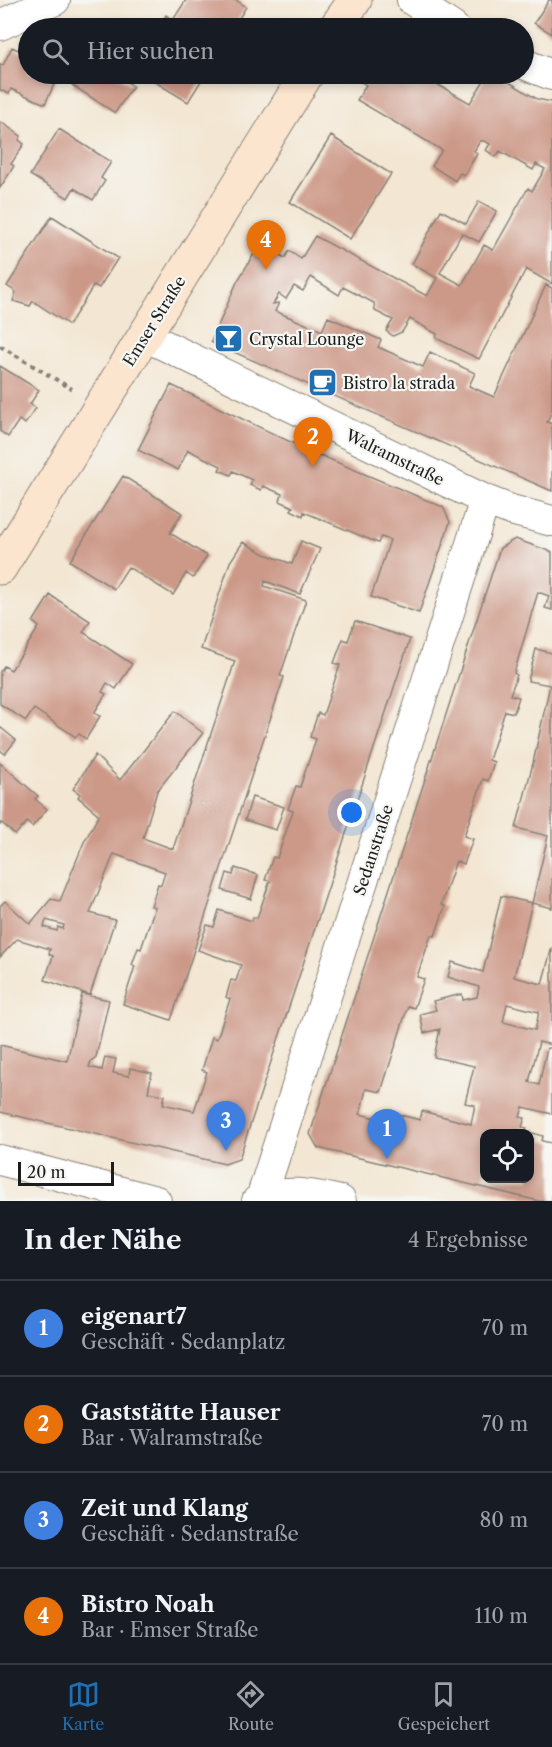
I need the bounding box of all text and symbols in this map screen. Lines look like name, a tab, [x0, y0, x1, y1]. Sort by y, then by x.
search box	[18, 18, 534, 84]
icon: search	[39, 35, 72, 68]
text: Hier suchen	[87, 38, 214, 65]
pin: 4	[246, 220, 286, 270]
street label: Emser Straße	[118, 272, 190, 370]
bar icon: Crystal Lounge	[212, 323, 244, 355]
place label: Crystal Lounge	[249, 329, 364, 349]
cafe icon: Bistro la strada	[306, 367, 338, 399]
place label: Bistro la strada	[343, 373, 456, 393]
pin: 2	[294, 418, 332, 467]
street label: Walramstraße	[342, 424, 448, 489]
your location	[337, 798, 366, 827]
street label: Sedanstraße	[349, 802, 397, 898]
pin: 3	[206, 1102, 246, 1151]
pin: 1	[368, 1110, 406, 1159]
map controls	[480, 1129, 534, 1183]
button: locate	[480, 1129, 534, 1183]
scale bar	[18, 1159, 114, 1186]
text: 20 m	[27, 1162, 66, 1182]
text: In der Nähe	[24, 1224, 181, 1256]
text: 4 Ergebnisse	[408, 1228, 528, 1252]
text: eigenart7	[81, 1303, 187, 1330]
text: 1	[39, 1316, 48, 1340]
text: 70 m	[482, 1316, 528, 1340]
text: Geschäft · Sedanplatz	[81, 1330, 285, 1354]
text: Gaststätte Hauser	[81, 1399, 281, 1426]
text: 2	[38, 1412, 49, 1436]
text: 70 m	[482, 1412, 528, 1436]
text: Bar · Walramstraße	[81, 1426, 263, 1450]
text: Zeit und Klang	[81, 1495, 248, 1522]
text: 3	[38, 1508, 49, 1532]
text: 80 m	[480, 1508, 528, 1532]
text: Geschäft · Sedanstraße	[81, 1522, 299, 1546]
text: Bistro Noah	[81, 1591, 215, 1618]
text: 4	[38, 1604, 49, 1628]
text: 110 m	[475, 1604, 528, 1628]
text: Bar · Emser Straße	[81, 1618, 259, 1642]
tab: Karte	[62, 1678, 104, 1734]
tab: Route	[228, 1678, 274, 1734]
tab: Gespeichert	[398, 1678, 490, 1734]

